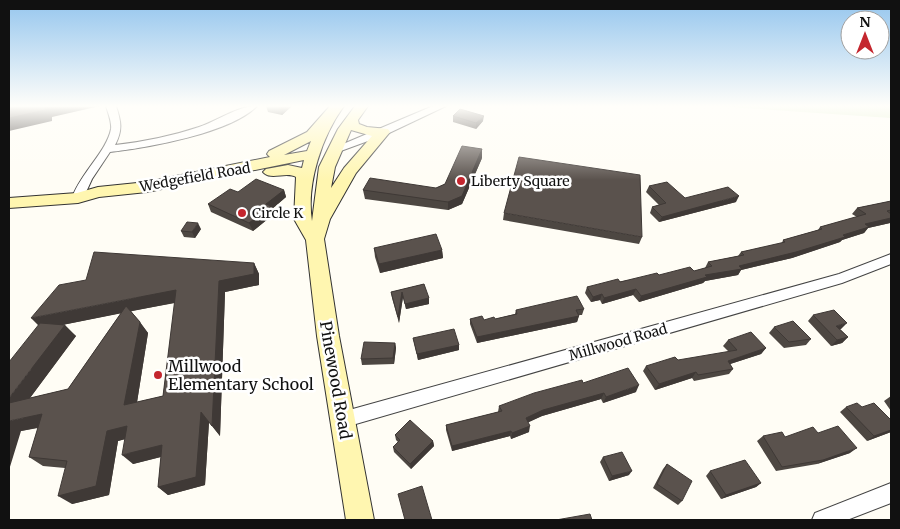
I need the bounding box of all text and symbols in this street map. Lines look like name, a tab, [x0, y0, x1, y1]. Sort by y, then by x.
north arrow	[840, 10, 890, 60]
text: N	[859, 13, 871, 31]
street label: Wedgefield Road	[137, 158, 252, 196]
place label: Liberty Square	[471, 172, 570, 190]
marker: Liberty Square	[455, 175, 467, 187]
place label: Circle K	[252, 204, 304, 222]
marker: Circle K	[236, 207, 248, 219]
street label: Pinewood Road	[316, 319, 356, 441]
street label: Millwood Road	[567, 319, 670, 365]
place label: Millwood Elementary School	[168, 356, 314, 394]
marker: Millwood Elementary School	[152, 369, 164, 381]

